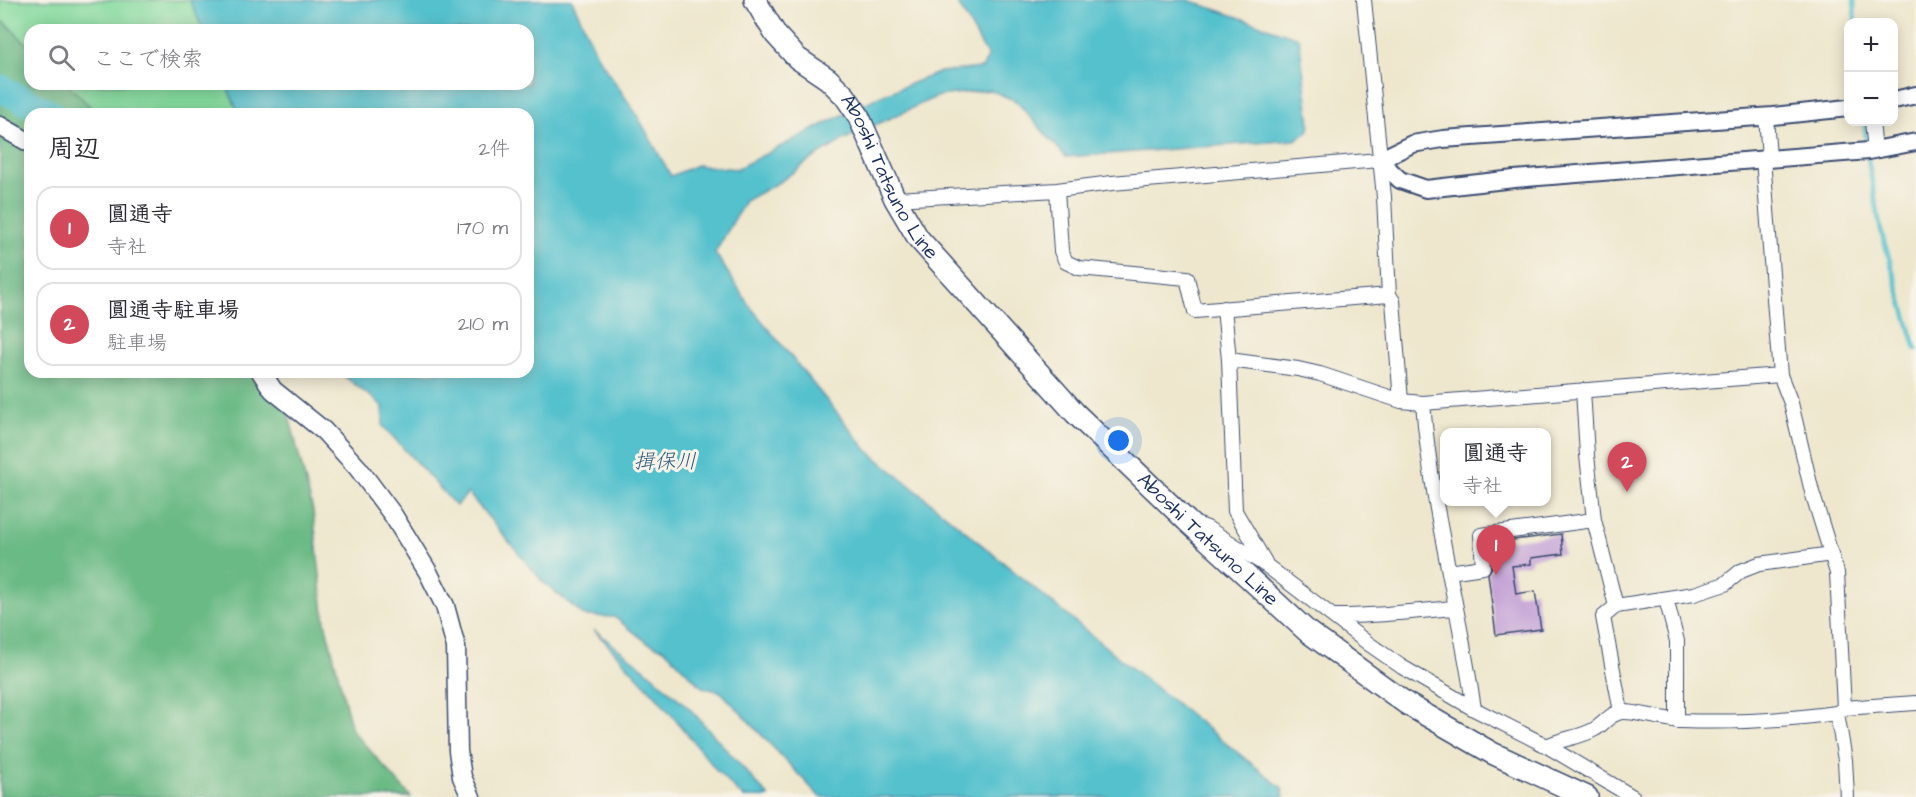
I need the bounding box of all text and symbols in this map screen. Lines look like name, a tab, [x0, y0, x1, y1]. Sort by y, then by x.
map controls	[1844, 18, 1898, 126]
button: +	[1844, 18, 1898, 72]
search box	[24, 24, 534, 90]
icon: search	[45, 41, 78, 74]
text: ここで検索	[93, 44, 203, 75]
button: −	[1844, 72, 1898, 126]
street label: Aboshi Tatsuno Line	[834, 88, 945, 266]
text: 周辺	[48, 131, 100, 167]
text: 2件	[479, 135, 510, 163]
text: 圓通寺	[107, 199, 173, 230]
text: 1	[68, 214, 71, 242]
text: 170 m	[457, 214, 508, 242]
text: 寺社	[107, 233, 147, 261]
text: 圓通寺駐車場	[107, 295, 239, 326]
text: 2	[64, 310, 75, 338]
text: 210 m	[458, 310, 508, 338]
text: 駐車場	[107, 329, 167, 357]
your location	[1104, 426, 1133, 455]
popup	[1440, 428, 1551, 506]
text: 圓通寺	[1462, 438, 1529, 469]
pin: 2	[1608, 442, 1646, 492]
water label: 揖保川	[634, 447, 697, 476]
street label: Aboshi Tatsuno Line	[1131, 466, 1285, 612]
text: 寺社	[1462, 472, 1502, 500]
pin: 1	[1476, 526, 1516, 575]

